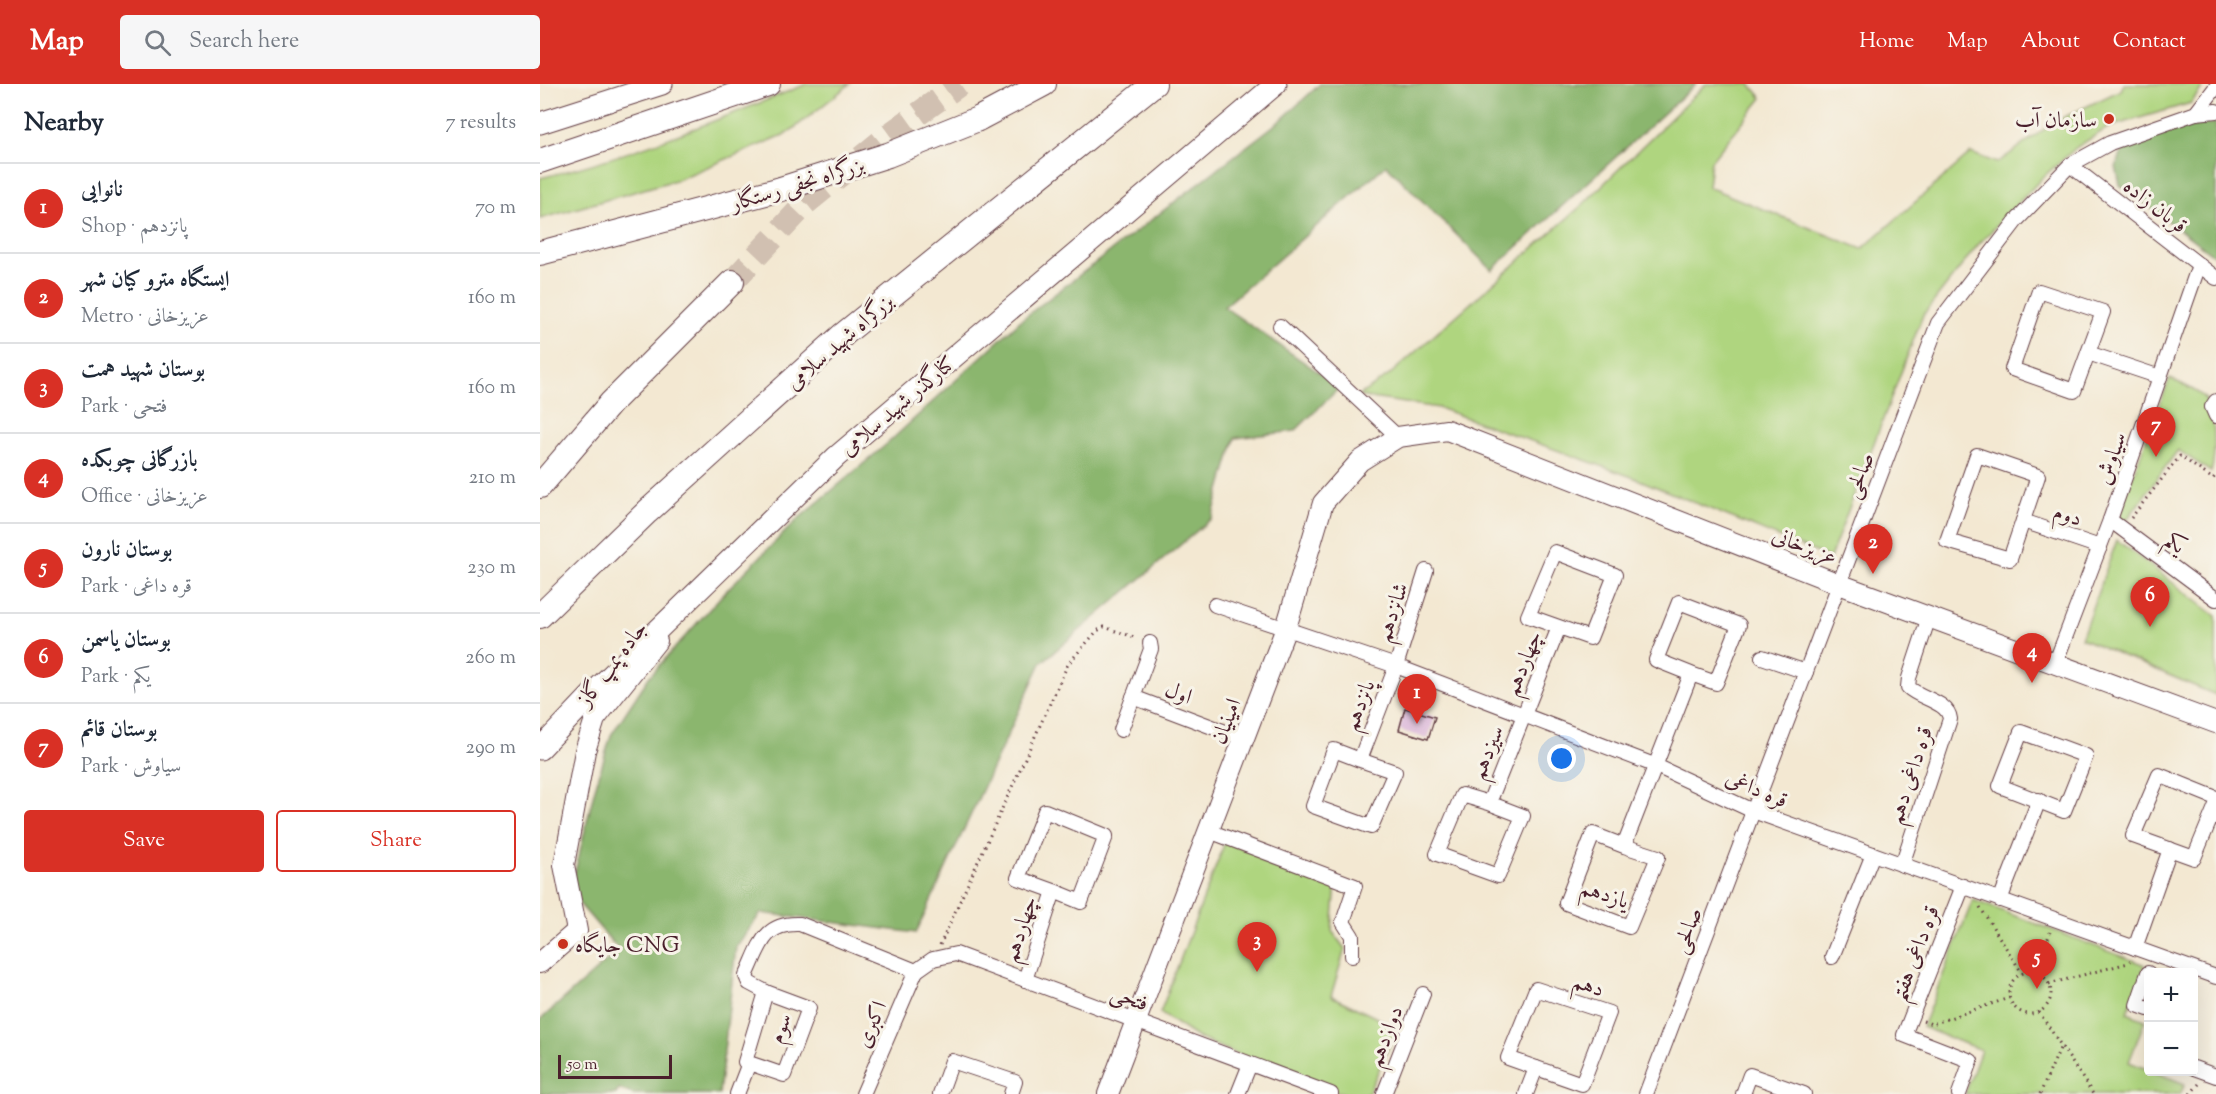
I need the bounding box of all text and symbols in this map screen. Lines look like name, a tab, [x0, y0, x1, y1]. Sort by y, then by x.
search box	[120, 15, 540, 69]
text: Map	[30, 22, 84, 62]
icon: search	[141, 26, 174, 59]
text: Search here	[189, 26, 299, 58]
text: Home	[1859, 27, 1914, 57]
text: Map	[1947, 27, 1988, 57]
text: About	[2021, 27, 2080, 57]
text: Contact	[2113, 27, 2186, 57]
text: Nearby	[24, 105, 104, 142]
place label: سازمان آب	[2015, 106, 2097, 138]
text: 7 results	[445, 109, 516, 138]
marker: سازمان آب	[2102, 112, 2116, 126]
street label: بزرگراه نجفی رستگار	[725, 149, 869, 222]
street label: قربان زاده	[2115, 172, 2193, 243]
text: نانوایی	[81, 175, 123, 207]
text: 1	[40, 194, 47, 223]
text: 70 m	[475, 194, 516, 223]
text: Shop · پانزدهم	[81, 213, 188, 242]
text: ایستگاه مترو کیان شهر	[81, 265, 230, 297]
text: 2	[39, 284, 48, 313]
text: 160 m	[468, 284, 516, 313]
street label: بزرگراه شهید سلامی	[779, 287, 902, 399]
text: Metro · عزیزخانی	[81, 303, 209, 332]
street label: کنارگذر شهید سلامی	[833, 348, 964, 465]
text: بوستان شهید همت	[81, 355, 205, 387]
text: 3	[39, 374, 48, 403]
text: 160 m	[468, 374, 516, 403]
text: Park · فتحی	[81, 393, 168, 422]
pin: 7	[2136, 408, 2176, 457]
street label: سیاوش	[2089, 428, 2137, 489]
text: بازرگانی چوبکده	[81, 445, 198, 477]
street label: صالحی	[1837, 448, 1884, 504]
text: 4	[38, 464, 49, 493]
text: 210 m	[469, 464, 516, 493]
text: Office · عزیزخانی	[81, 483, 208, 512]
street label: دوم	[2048, 497, 2086, 537]
street label: عزیزخانی	[1767, 521, 1841, 575]
pin: 2	[1854, 524, 1892, 574]
street label: یکم	[2156, 526, 2193, 566]
text: بوستان نارون	[81, 535, 172, 567]
text: 5	[40, 554, 47, 583]
text: 230 m	[467, 554, 516, 583]
text: Park · قره داغی	[81, 573, 192, 602]
pin: 6	[2130, 578, 2170, 627]
street label: شانزدهم	[1369, 579, 1420, 647]
street label: جاده پمپ گاز	[569, 615, 656, 716]
text: بوستان یاسمن	[81, 625, 171, 657]
street label: چهاردهم	[1497, 627, 1554, 702]
pin: 4	[2012, 634, 2052, 683]
text: 6	[39, 644, 48, 673]
text: 260 m	[465, 644, 516, 673]
text: Park · یکم	[81, 663, 150, 692]
street label: پانزدهم	[1336, 674, 1388, 737]
pin: 1	[1398, 674, 1436, 724]
street label: اول	[1160, 675, 1196, 715]
street label: امینیان	[1204, 694, 1251, 750]
text: بوستان قائم	[81, 715, 158, 747]
street label: سیزدهم	[1463, 721, 1516, 786]
street label: قره داغی دهم	[1881, 723, 1945, 830]
text: 7	[38, 734, 49, 763]
text: 290 m	[466, 734, 516, 763]
your location	[1547, 744, 1576, 773]
text: Park · سیاوش	[81, 753, 181, 782]
street label: قره داغی	[1720, 763, 1792, 818]
button: Save	[24, 810, 264, 872]
button: Share	[276, 810, 516, 872]
street label: یازدهم	[1575, 873, 1634, 921]
street label: چهاردهم	[996, 893, 1050, 968]
street label: قره داغی هفتم	[1884, 901, 1953, 1008]
street label: صالحی	[1665, 903, 1712, 959]
pin: 3	[1238, 922, 1276, 972]
place label: جایگاه CNG	[575, 931, 679, 963]
marker: جایگاه CNG	[556, 937, 570, 951]
pin: 5	[2018, 940, 2056, 989]
street label: دهم	[1567, 967, 1608, 1009]
map controls	[2144, 968, 2198, 1076]
button: +	[2144, 968, 2198, 1022]
street label: فتحی	[1106, 978, 1152, 1021]
street label: اکبری	[849, 997, 897, 1054]
street label: دوازدهم	[1360, 1002, 1415, 1073]
street label: سوم	[762, 1009, 803, 1049]
button: −	[2144, 1022, 2198, 1076]
scale bar	[558, 1052, 672, 1080]
text: 50 m	[567, 1054, 598, 1077]

